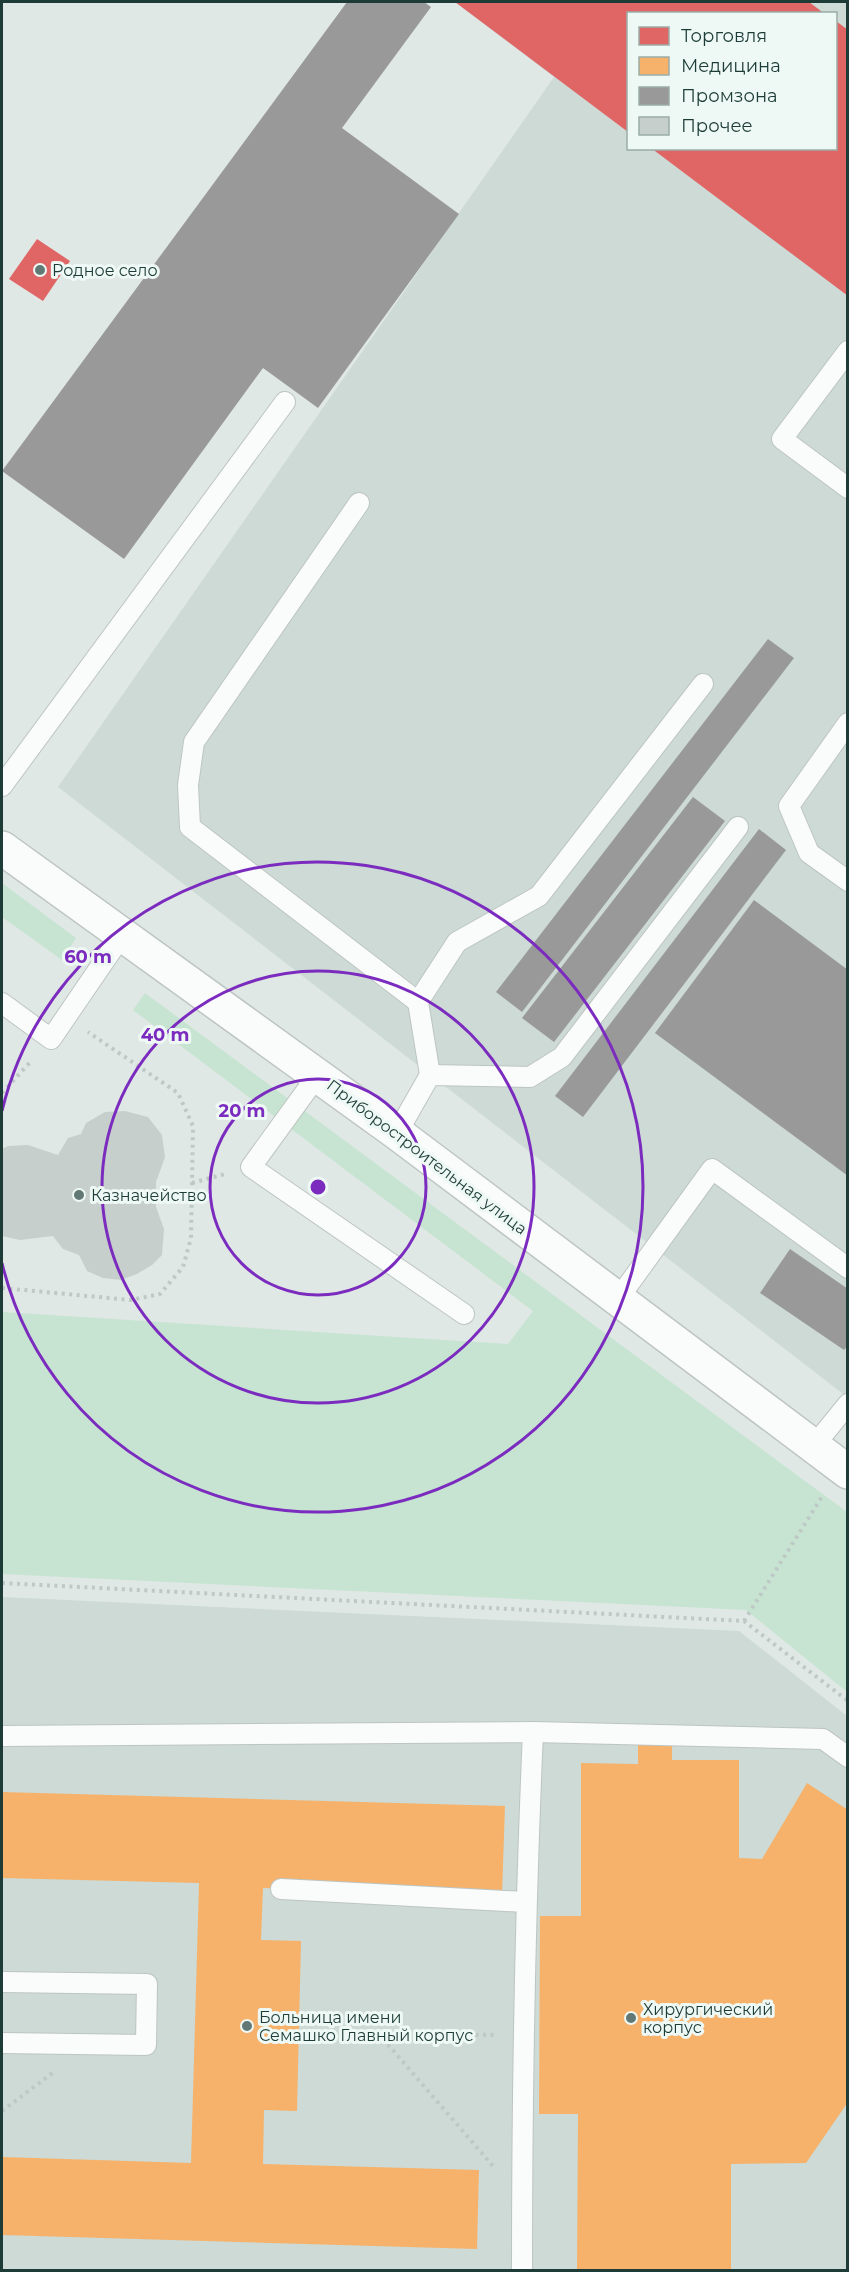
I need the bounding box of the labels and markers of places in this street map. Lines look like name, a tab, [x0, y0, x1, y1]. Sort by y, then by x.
place label: Родное село	[52, 261, 158, 280]
marker: Родное село	[33, 263, 47, 277]
centre of rings	[308, 1177, 328, 1197]
place label: Казначейство	[91, 1186, 207, 1205]
marker: Казначейство	[72, 1188, 86, 1202]
place label: Хирургический корпус	[643, 2000, 773, 2037]
place label: Больница имени Семашко Главный корпус	[259, 2008, 473, 2045]
marker: Хирургический корпус	[624, 2011, 638, 2025]
marker: Больница имени Семашко Главный корпус	[240, 2019, 254, 2033]

